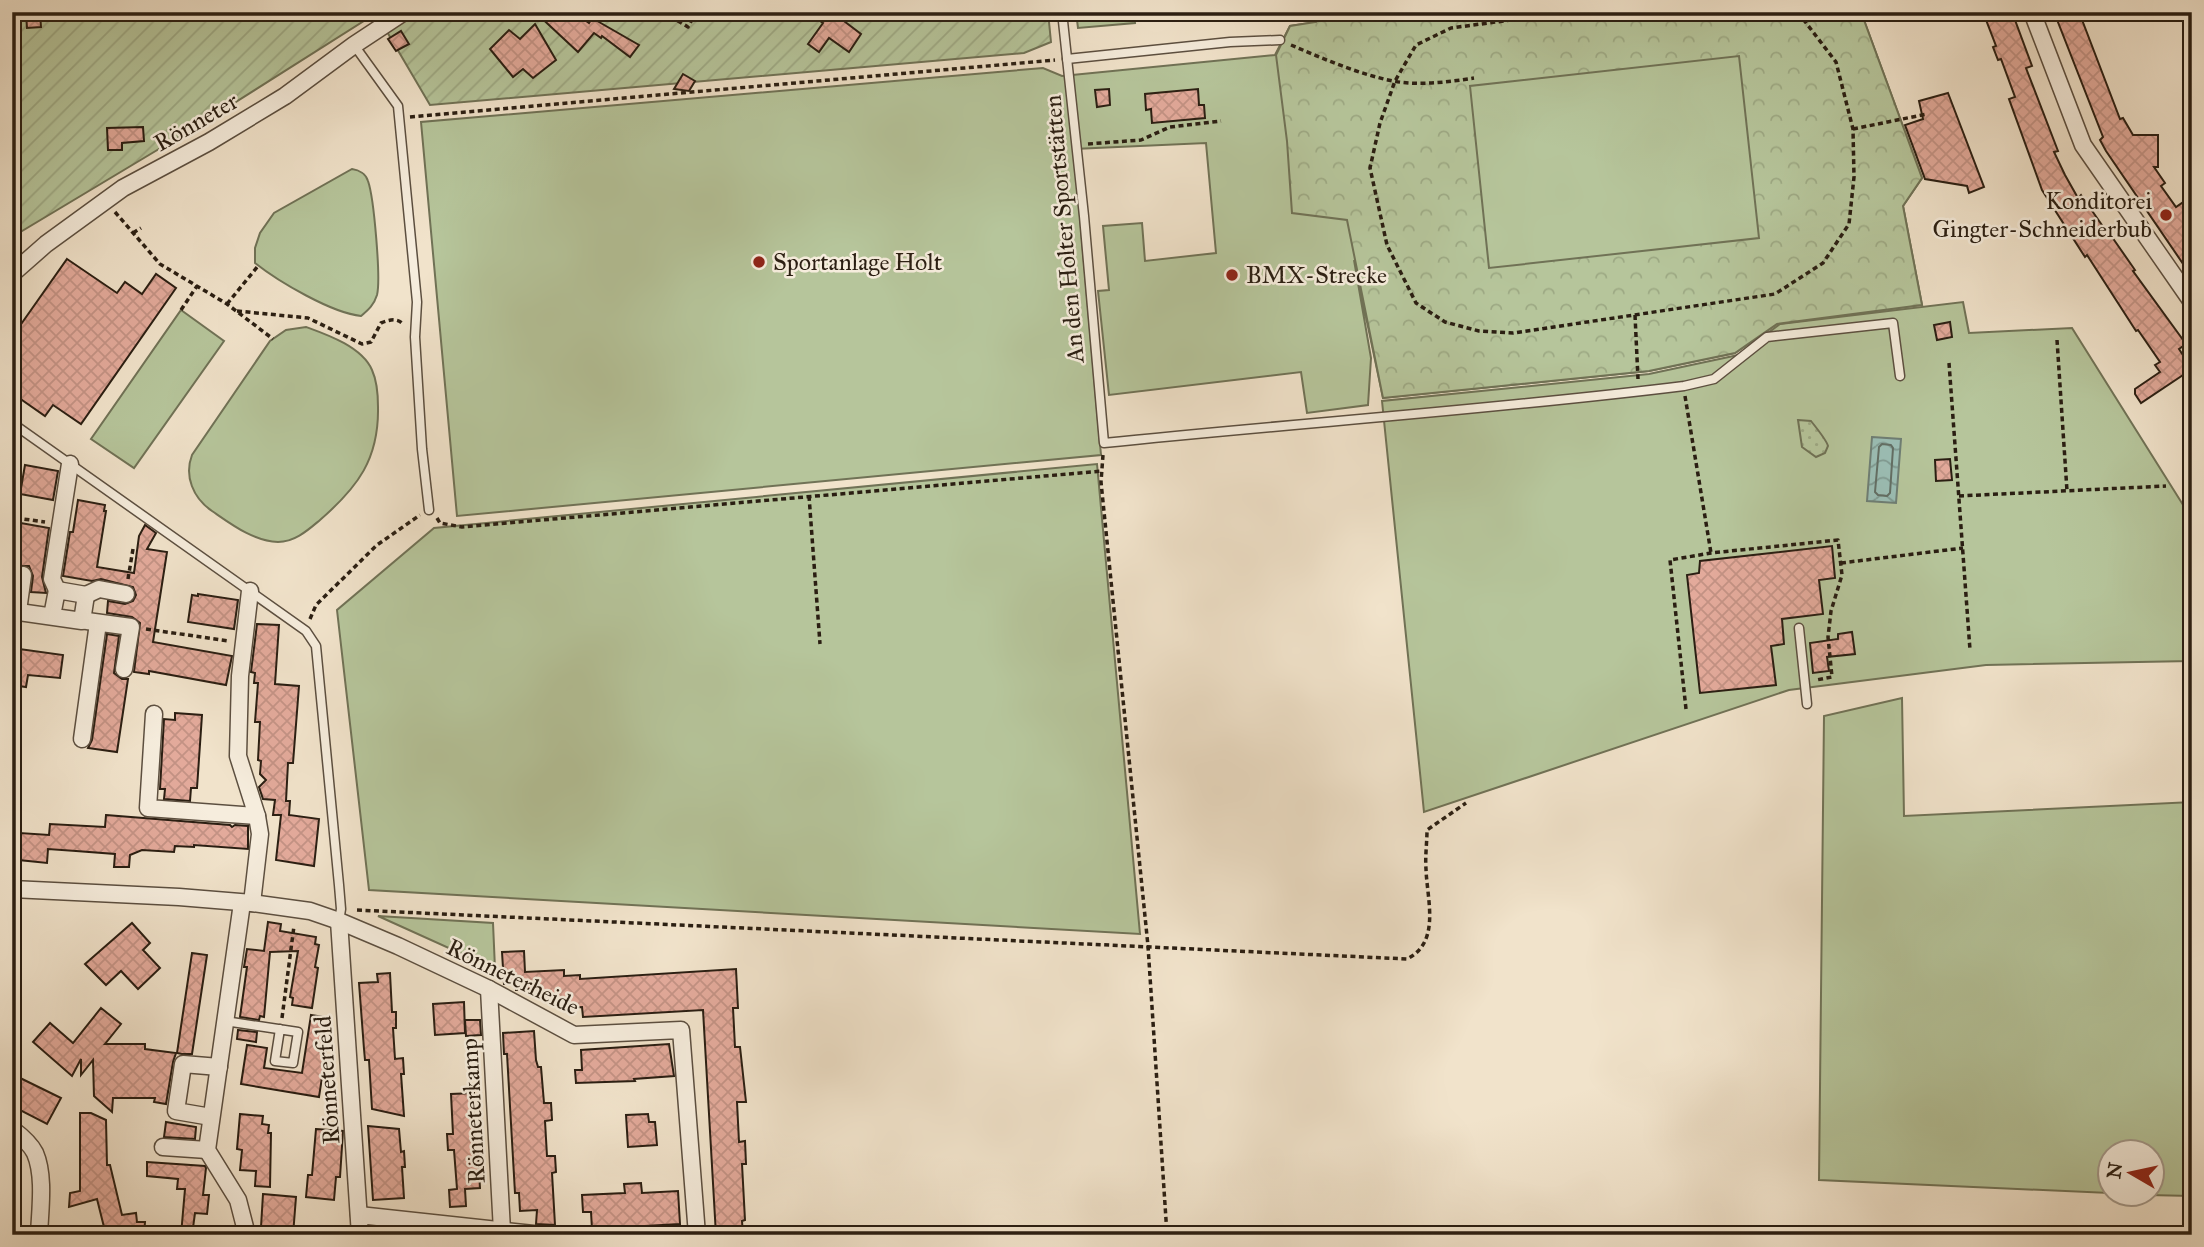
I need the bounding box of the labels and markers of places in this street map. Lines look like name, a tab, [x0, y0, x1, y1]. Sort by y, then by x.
place label: Konditorei Gingter-Schneiderbub	[1933, 186, 2152, 244]
marker: Konditorei Gingter-Schneiderbub	[2158, 207, 2174, 223]
place label: Sportanlage Holt	[773, 247, 943, 277]
marker: Sportanlage Holt	[751, 254, 767, 270]
place label: BMX-Strecke	[1246, 260, 1387, 290]
marker: BMX-Strecke	[1224, 267, 1240, 283]

